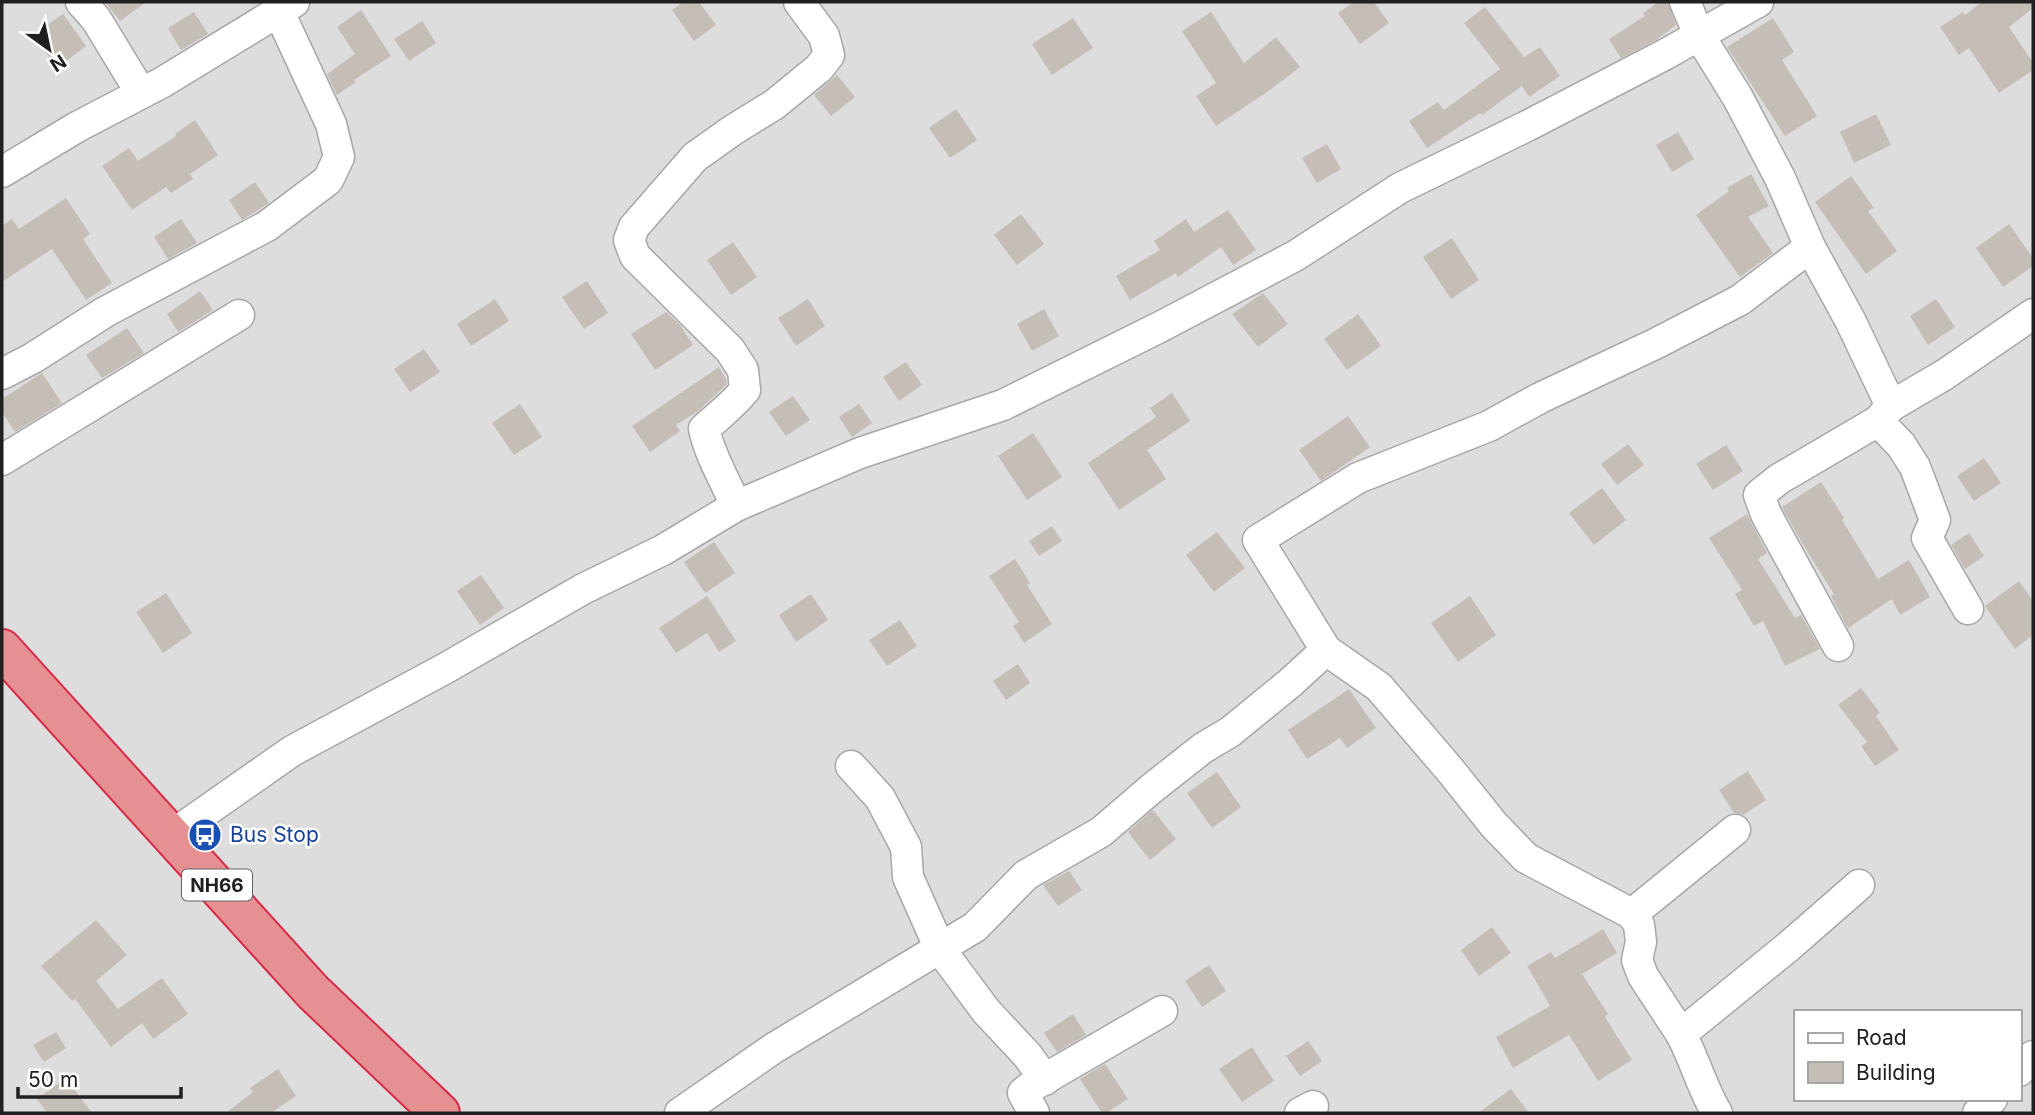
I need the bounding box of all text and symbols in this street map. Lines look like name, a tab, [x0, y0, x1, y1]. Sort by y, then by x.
north arrow	[14, 14, 84, 84]
text: N	[46, 49, 70, 76]
bus stop icon: Bus Stop	[186, 816, 224, 854]
place label: Bus Stop	[230, 822, 319, 847]
road number: NH66	[182, 870, 252, 900]
legend	[1794, 1010, 2021, 1101]
text: Road	[1856, 1025, 1907, 1050]
scale bar	[18, 1056, 180, 1100]
text: Building	[1856, 1060, 1936, 1085]
text: 50 m	[28, 1067, 78, 1092]

